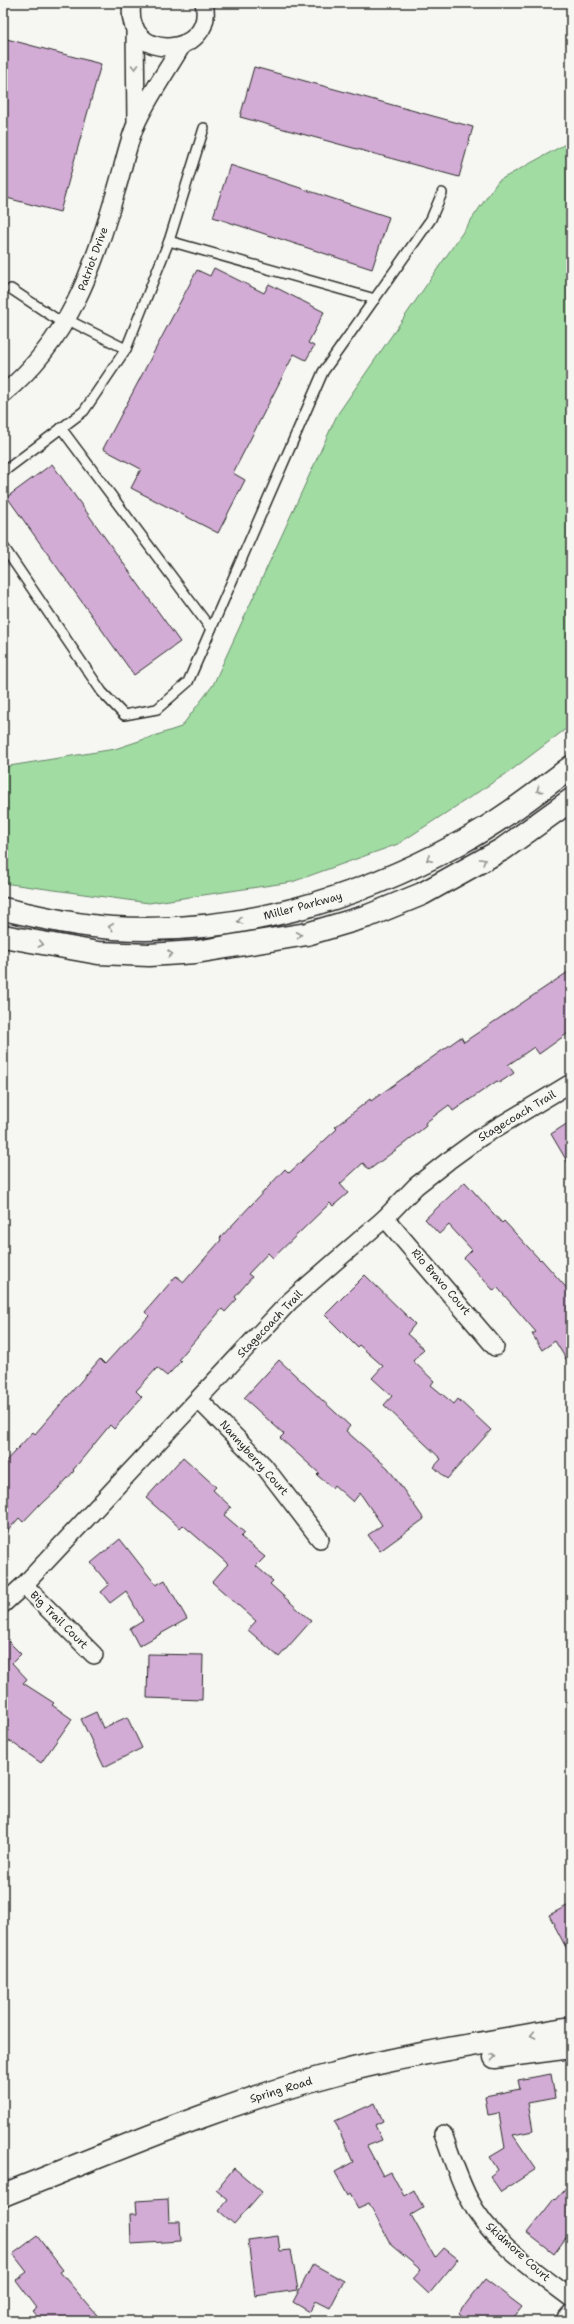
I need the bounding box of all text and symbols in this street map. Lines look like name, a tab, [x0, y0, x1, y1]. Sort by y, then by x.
one-way arrow	[131, 64, 139, 70]
street label: Patriot Drive	[74, 225, 112, 293]
one-way arrow	[537, 785, 544, 792]
one-way arrow	[426, 854, 434, 862]
one-way arrow	[479, 858, 486, 865]
street label: Miller Parkway	[262, 888, 344, 924]
one-way arrow	[237, 916, 243, 925]
one-way arrow	[108, 923, 114, 932]
one-way arrow	[296, 931, 302, 940]
one-way arrow	[38, 939, 44, 948]
one-way arrow	[167, 949, 173, 958]
street label: Stagecoach Trail	[475, 1086, 559, 1145]
street label: Rio Bravo Court	[408, 1246, 474, 1319]
street label: Stagecoach Trail	[234, 1287, 307, 1361]
street label: Nannyberry Court	[216, 1417, 292, 1499]
street label: Big Trail Court	[27, 1588, 91, 1652]
one-way arrow	[530, 2031, 536, 2039]
one-way arrow	[490, 2053, 496, 2062]
street label: Spring Road	[248, 2073, 314, 2107]
street label: Skidmore Court	[483, 2219, 554, 2285]

